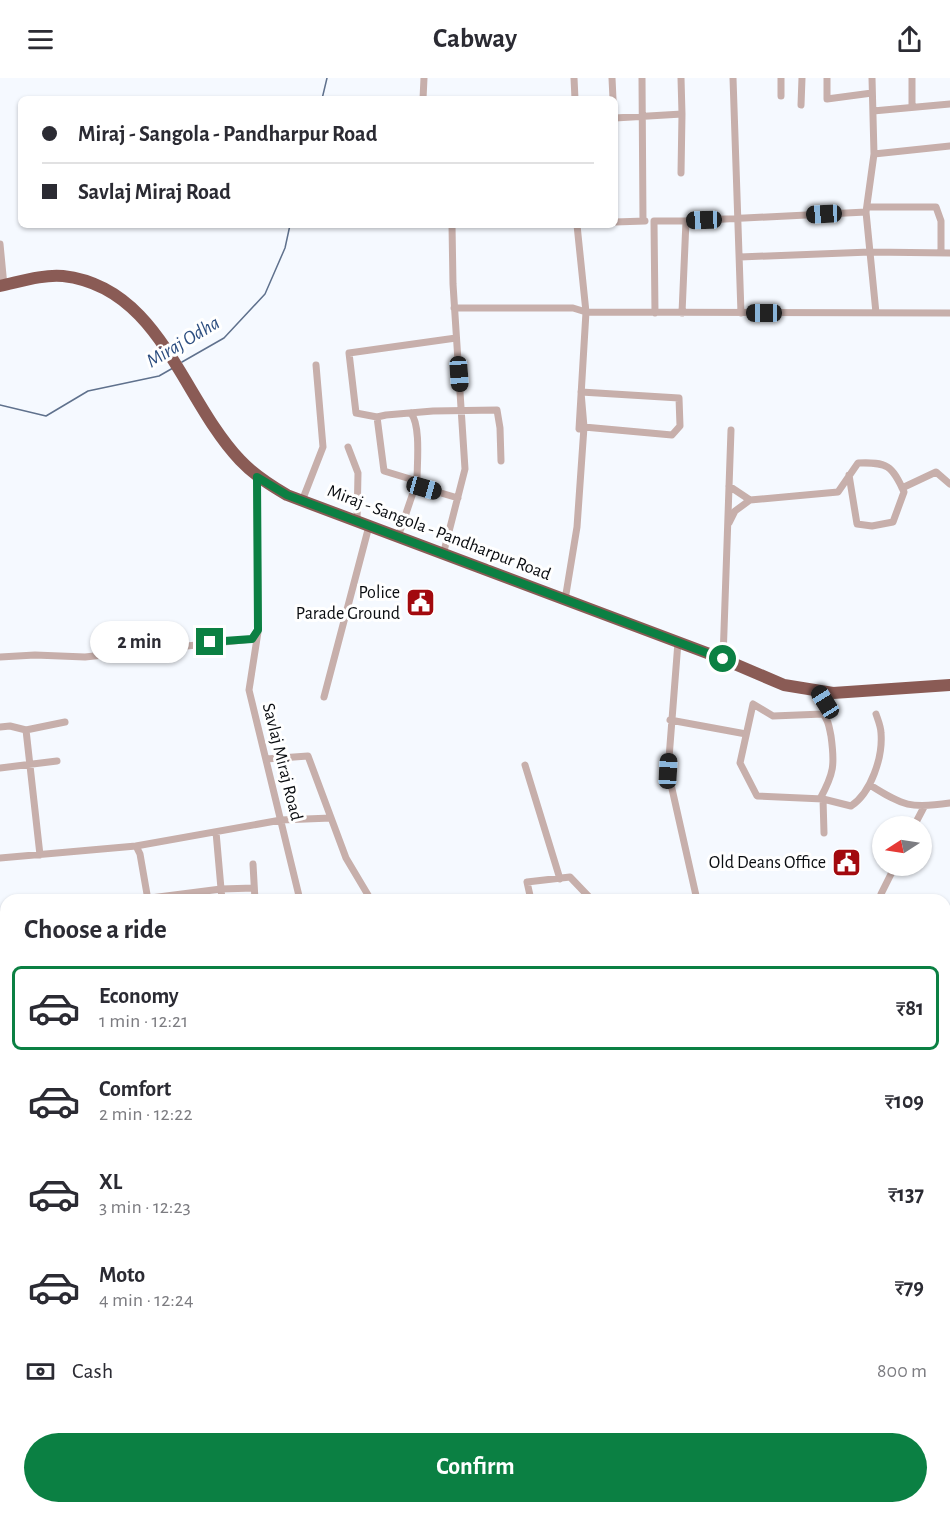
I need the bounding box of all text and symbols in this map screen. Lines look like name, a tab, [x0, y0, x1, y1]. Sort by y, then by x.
icon: menu	[24, 23, 57, 56]
icon: share	[893, 23, 926, 56]
text: Cabway	[433, 25, 517, 52]
text: Miraj - Sangola - Pandharpur Road	[78, 123, 377, 145]
text: Savlaj Miraj Road	[78, 181, 231, 203]
car	[806, 204, 842, 224]
car	[686, 210, 722, 230]
car	[746, 304, 782, 322]
water label: Miraj Odha	[143, 312, 223, 372]
car	[449, 355, 469, 393]
car	[404, 474, 444, 502]
street label: Miraj - Sangola - Pandharpur Road	[325, 482, 553, 584]
place label: Police Parade Ground	[296, 584, 400, 623]
public building icon: Police Parade Ground	[405, 587, 437, 619]
callout: 2 min	[90, 621, 189, 663]
route end	[196, 628, 223, 655]
text: 2 min	[117, 632, 162, 652]
route start	[709, 645, 736, 672]
car	[808, 682, 842, 722]
street label: Savlaj Miraj Road	[259, 701, 305, 823]
car	[658, 753, 678, 789]
north arrow	[872, 816, 932, 876]
map controls	[872, 816, 932, 876]
public building icon: Old Deans Office	[831, 847, 863, 879]
place label: Old Deans Office	[709, 854, 826, 872]
text: Choose a ride	[24, 916, 167, 943]
icon: car	[27, 981, 81, 1035]
text: Economy	[99, 985, 179, 1007]
text: ₹81	[896, 997, 924, 1019]
text: 1 min · 12:21	[99, 1011, 188, 1031]
icon: car	[27, 1074, 81, 1128]
text: Comfort	[99, 1078, 171, 1100]
text: ₹109	[885, 1090, 924, 1112]
text: 2 min · 12:22	[99, 1104, 193, 1124]
icon: car	[27, 1167, 81, 1221]
text: XL	[99, 1171, 122, 1193]
text: ₹137	[888, 1183, 924, 1205]
text: 3 min · 12:23	[99, 1197, 191, 1217]
icon: car	[27, 1260, 81, 1314]
text: Moto	[99, 1264, 145, 1286]
text: ₹79	[895, 1276, 924, 1298]
text: 4 min · 12:24	[99, 1290, 194, 1310]
icon: cash	[24, 1355, 57, 1388]
text: Cash	[72, 1360, 113, 1382]
text: 800 m	[877, 1361, 927, 1381]
button: Confirm	[24, 1433, 927, 1502]

